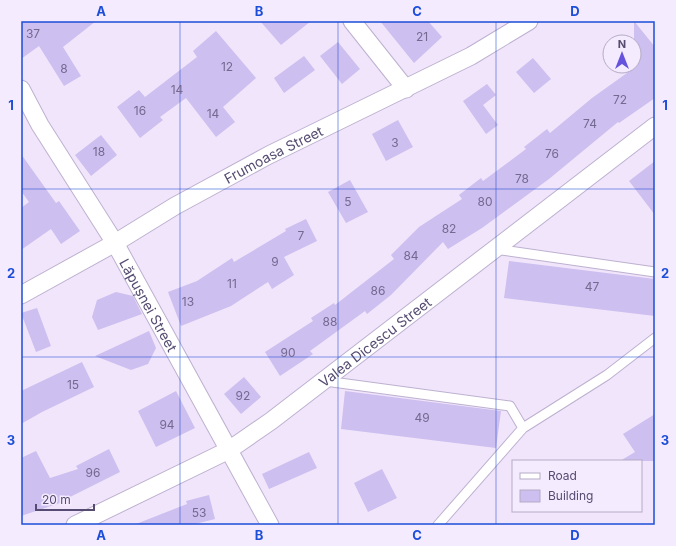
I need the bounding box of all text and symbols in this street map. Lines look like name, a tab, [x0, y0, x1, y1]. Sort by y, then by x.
text: A	[96, 3, 106, 19]
text: B	[255, 3, 264, 19]
text: C	[412, 3, 422, 19]
text: D	[570, 3, 580, 19]
house number: 37	[26, 26, 40, 41]
house number: 21	[416, 29, 428, 44]
north arrow	[602, 34, 642, 74]
text: N	[618, 37, 626, 51]
house number: 12	[221, 59, 233, 74]
house number: 8	[60, 61, 68, 76]
house number: 14	[171, 82, 184, 97]
house number: 72	[613, 92, 627, 107]
text: 1	[8, 97, 14, 113]
text: 1	[662, 97, 668, 113]
house number: 16	[134, 103, 146, 118]
house number: 14	[207, 106, 220, 121]
house number: 74	[583, 116, 597, 131]
street label: Frumoasa Street	[221, 121, 326, 186]
house number: 3	[391, 135, 399, 150]
house number: 18	[93, 144, 105, 159]
house number: 76	[545, 146, 559, 161]
house number: 78	[515, 171, 529, 186]
house number: 5	[344, 194, 352, 209]
house number: 80	[478, 194, 493, 209]
house number: 82	[442, 221, 456, 236]
house number: 7	[298, 228, 305, 243]
house number: 84	[403, 248, 419, 263]
house number: 9	[271, 254, 279, 269]
street label: Lăpușnei Street	[117, 255, 181, 355]
text: 2	[7, 265, 15, 281]
text: 2	[661, 265, 669, 281]
house number: 11	[227, 276, 237, 291]
house number: 47	[585, 279, 599, 294]
house number: 86	[371, 283, 385, 298]
street label: Valea Dicescu Street	[315, 293, 435, 390]
house number: 13	[182, 294, 194, 309]
house number: 88	[323, 314, 337, 329]
house number: 90	[280, 345, 296, 360]
house number: 15	[67, 377, 79, 392]
house number: 92	[236, 388, 250, 403]
house number: 49	[414, 410, 430, 425]
house number: 94	[159, 417, 175, 432]
text: 3	[7, 432, 15, 448]
text: 3	[661, 432, 669, 448]
legend	[512, 460, 642, 512]
house number: 96	[86, 465, 100, 480]
text: Road	[548, 468, 577, 483]
scale bar	[36, 486, 94, 512]
text: Building	[548, 488, 593, 503]
text: 20 m	[42, 492, 71, 507]
house number: 53	[192, 505, 206, 520]
text: A	[96, 527, 106, 543]
text: B	[255, 527, 264, 543]
text: C	[412, 527, 422, 543]
text: D	[570, 527, 580, 543]

